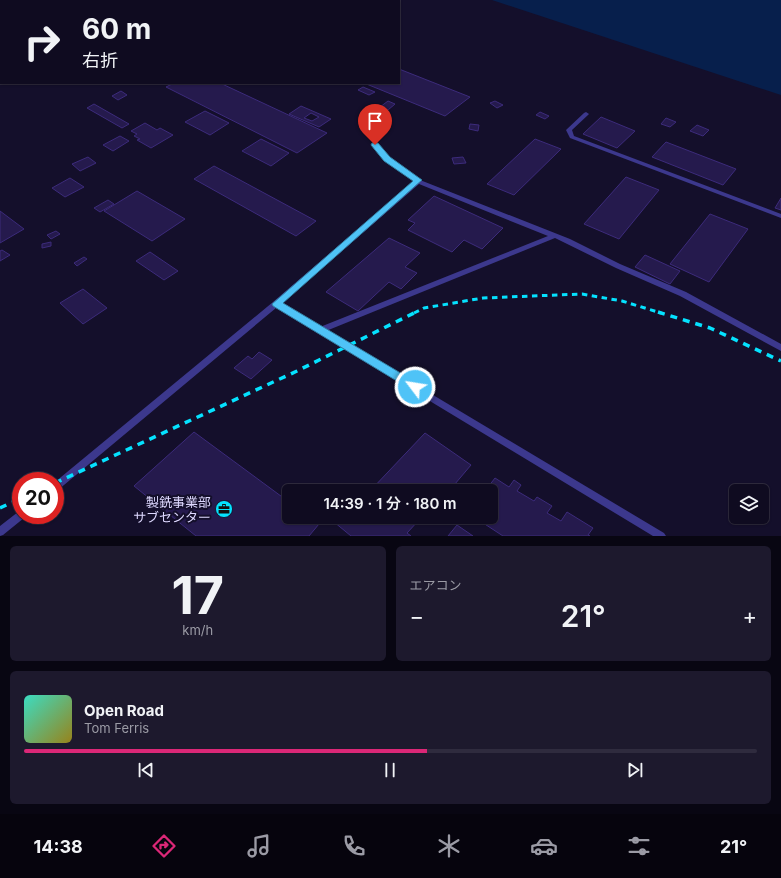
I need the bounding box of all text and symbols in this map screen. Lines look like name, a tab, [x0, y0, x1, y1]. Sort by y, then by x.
text: 60 m	[82, 12, 151, 46]
icon: right	[16, 16, 68, 68]
text: 右折	[82, 50, 118, 71]
pin	[358, 104, 392, 145]
icon: arrive	[364, 110, 386, 132]
position arrow	[394, 366, 436, 408]
speed limit sign: 20	[12, 472, 64, 524]
map controls	[729, 484, 769, 524]
button: layers	[729, 484, 769, 524]
place label: 製銑事業部 サブセンター	[133, 494, 211, 525]
text: 14:39 · 1 分 · 180 m	[323, 494, 457, 513]
office icon: 製銑事業部 サブセンター	[214, 499, 234, 519]
text: 17	[171, 564, 224, 627]
text: エアコン	[410, 577, 462, 593]
text: 21°	[561, 598, 606, 634]
text: −	[410, 603, 424, 629]
text: +	[742, 603, 757, 629]
text: km/h	[182, 622, 213, 638]
text: Open Road	[84, 701, 164, 720]
text: Tom Ferris	[84, 720, 149, 736]
icon: previous	[135, 759, 157, 781]
icon: pause	[379, 759, 401, 781]
icon: next	[624, 759, 646, 781]
icon: directions	[150, 832, 178, 860]
icon: music	[245, 832, 273, 860]
icon: phone	[340, 832, 368, 860]
icon: climate	[435, 832, 463, 860]
icon: car	[530, 832, 558, 860]
icon: filters	[625, 832, 653, 860]
text: 14:38	[34, 836, 83, 857]
text: 21°	[720, 836, 747, 857]

